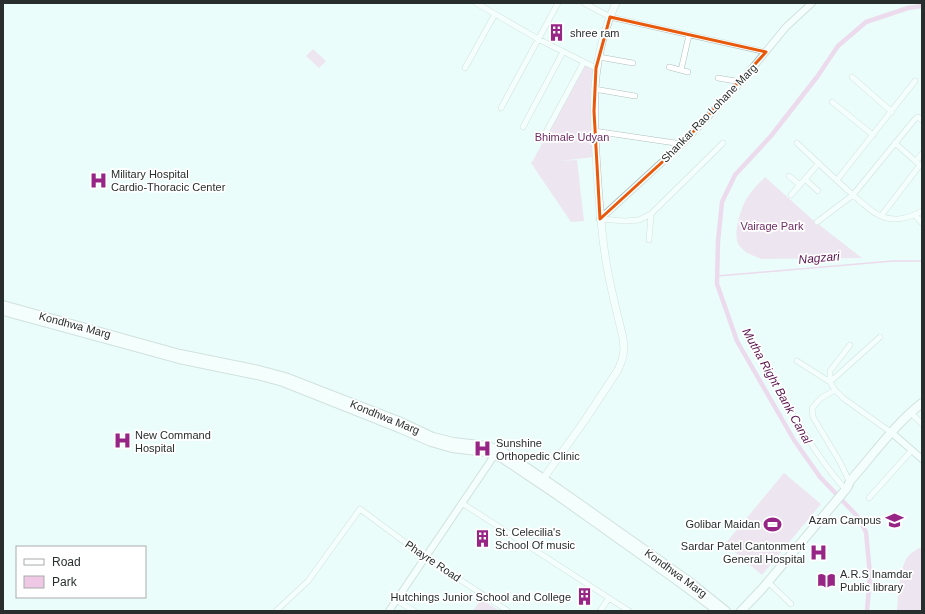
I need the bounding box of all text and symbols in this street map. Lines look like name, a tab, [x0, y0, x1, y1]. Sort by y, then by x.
building icon: shree ram	[547, 23, 567, 43]
place label: shree ram	[570, 27, 620, 39]
street label: Shankar Rao Lohane Marg	[659, 61, 759, 165]
park label: Bhimale Udyan	[535, 131, 609, 143]
place label: Military Hospital Cardio-Thoracic Center	[111, 168, 226, 193]
hospital icon: Military Hospital Cardio-Thoracic Center	[88, 170, 108, 190]
park label: Vairage Park	[741, 220, 804, 232]
water label: Nagzari	[798, 249, 841, 267]
street label: Kondhwa Marg	[38, 310, 112, 340]
water label: Mutha Right Bank Canal	[739, 326, 815, 447]
street label: Kondhwa Marg	[348, 398, 422, 436]
place label: New Command Hospital	[135, 429, 211, 454]
hospital icon: New Command Hospital	[112, 431, 132, 451]
place label: Sunshine Orthopedic Clinic	[496, 437, 580, 462]
hospital icon: Sunshine Orthopedic Clinic	[473, 439, 493, 459]
school or university icon: Azam Campus	[884, 510, 904, 530]
sports icon: Golibar Maidan	[763, 514, 783, 534]
place label: Azam Campus	[809, 514, 881, 526]
place label: Golibar Maidan	[685, 518, 760, 530]
place label: St. Celecilia's School Of music	[495, 526, 576, 551]
building icon: St. Celecilia's School Of music	[472, 528, 492, 548]
street label: Phayre Road	[403, 538, 463, 584]
place label: Sardar Patel Cantonment General Hospital	[681, 540, 805, 565]
hospital icon: Sardar Patel Cantonment General Hospital	[808, 542, 828, 562]
legend	[16, 546, 146, 598]
street label: Kondhwa Marg	[643, 546, 709, 600]
text: Road	[52, 555, 81, 569]
place label: A.R.S Inamdar Public library	[840, 568, 912, 593]
library icon: A.R.S Inamdar Public library	[817, 570, 837, 590]
text: Park	[52, 575, 78, 589]
building icon: Hutchings Junior School and College	[574, 587, 594, 607]
place label: Hutchings Junior School and College	[391, 591, 571, 603]

